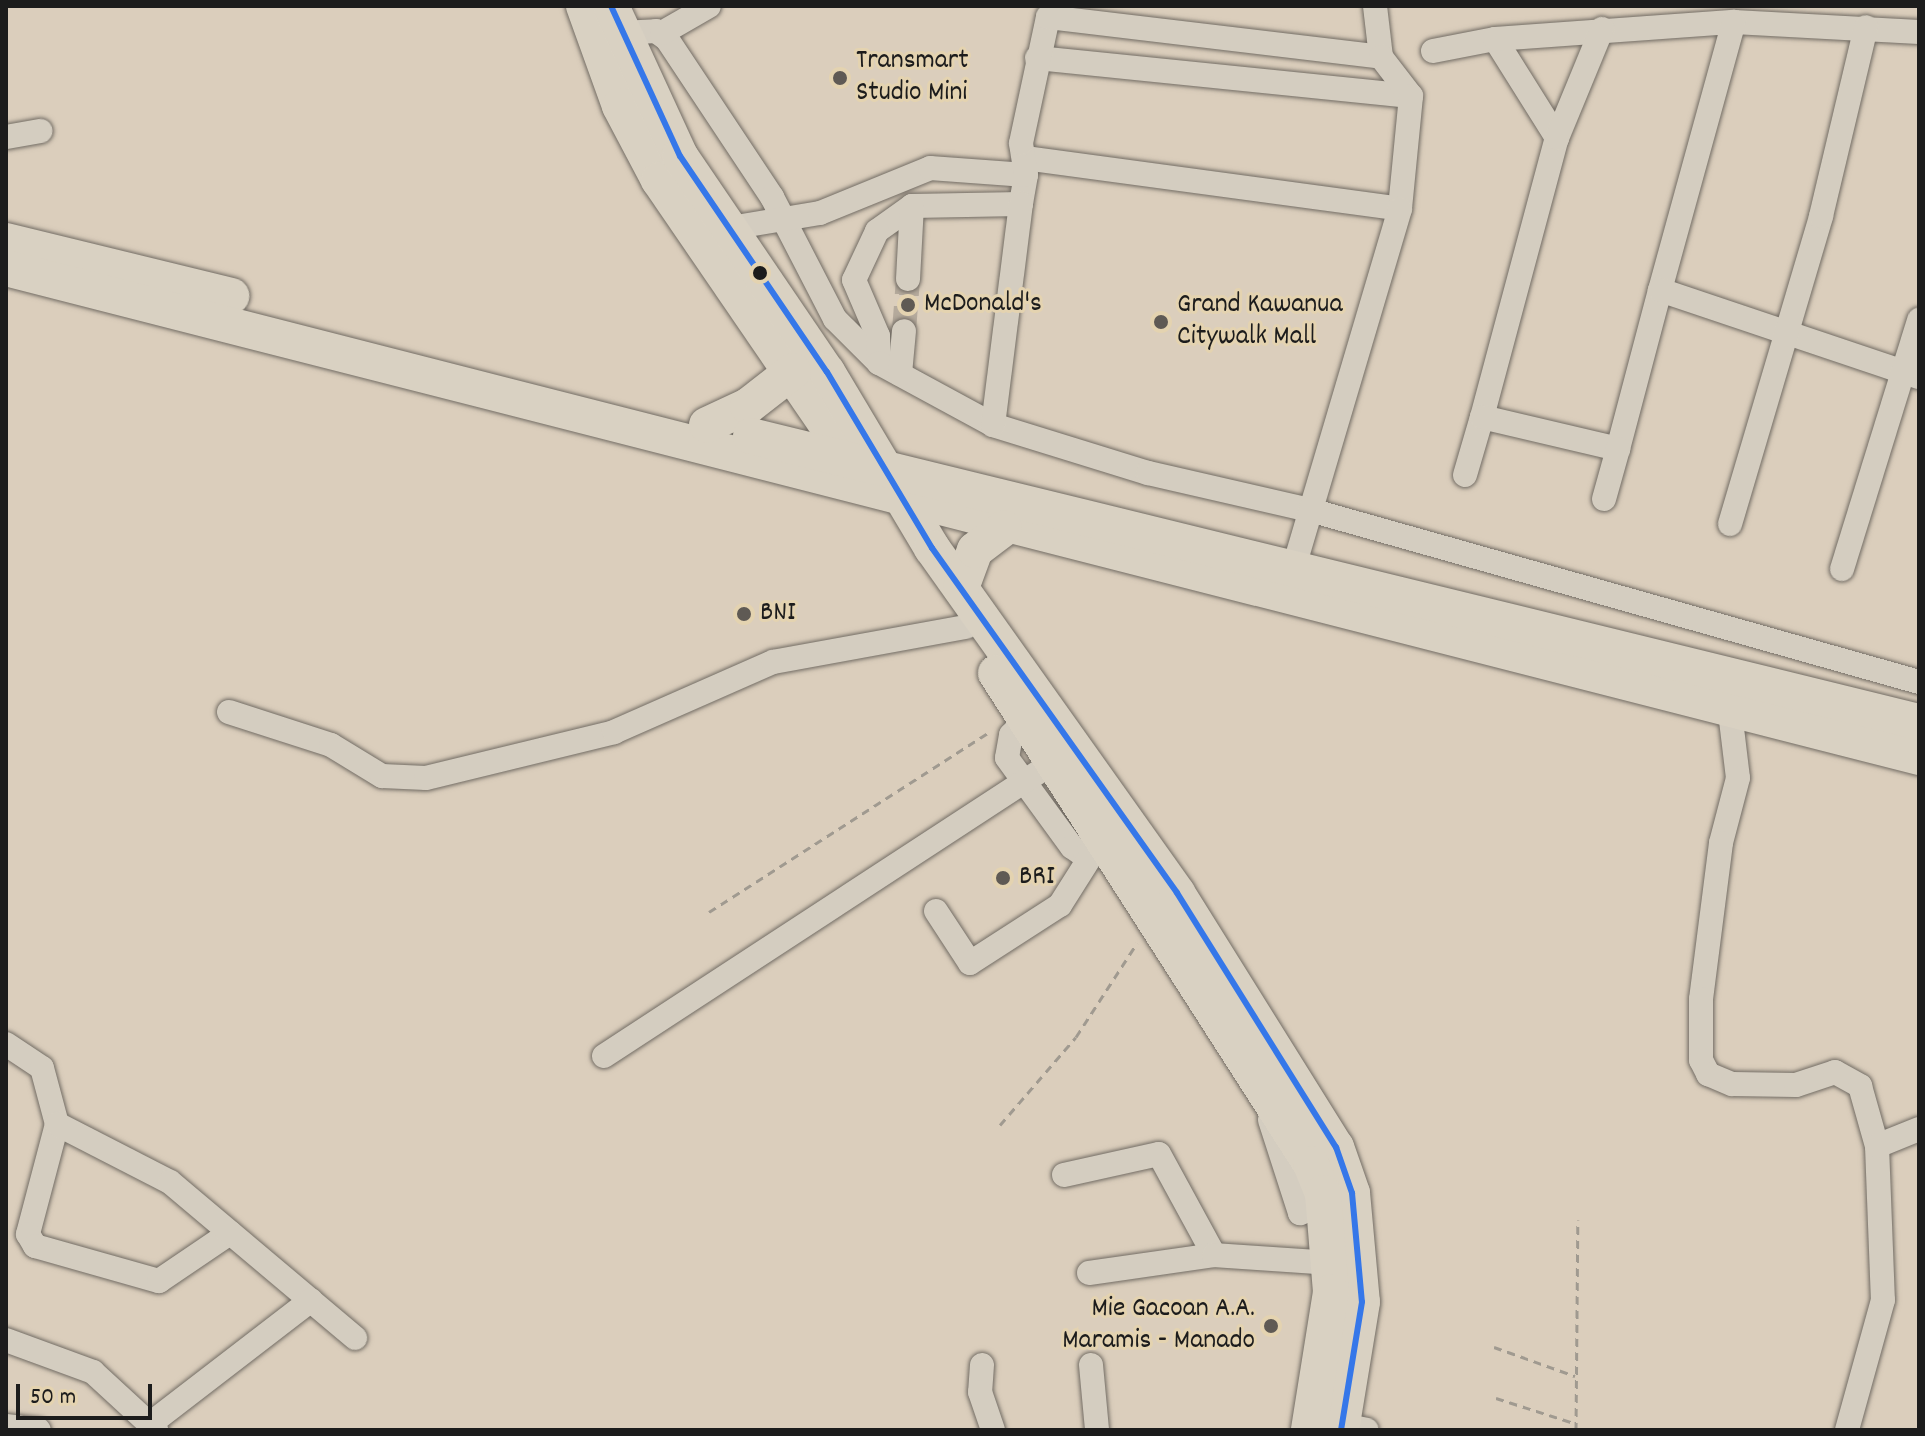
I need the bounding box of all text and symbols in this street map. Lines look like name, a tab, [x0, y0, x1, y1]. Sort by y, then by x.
place label: Transmart Studio Mini	[856, 45, 969, 111]
marker: Transmart Studio Mini	[831, 69, 849, 87]
unlabelled marker	[752, 265, 768, 281]
place label: McDonald's	[924, 288, 1042, 322]
place label: Grand Kawanua Citywalk Mall	[1177, 289, 1343, 355]
marker: McDonald's	[899, 296, 917, 314]
marker: Grand Kawanua Citywalk Mall	[1152, 313, 1170, 331]
place label: BNI	[760, 597, 796, 631]
marker: BNI	[735, 605, 753, 623]
place label: BRI	[1019, 861, 1055, 895]
marker: BRI	[994, 869, 1012, 887]
place label: Mie Gacoan A.A. Maramis - Manado	[1062, 1293, 1255, 1359]
marker: Mie Gacoan A.A. Maramis - Manado	[1262, 1317, 1280, 1335]
scale bar	[20, 1368, 156, 1418]
text: 50 m	[30, 1381, 76, 1415]

